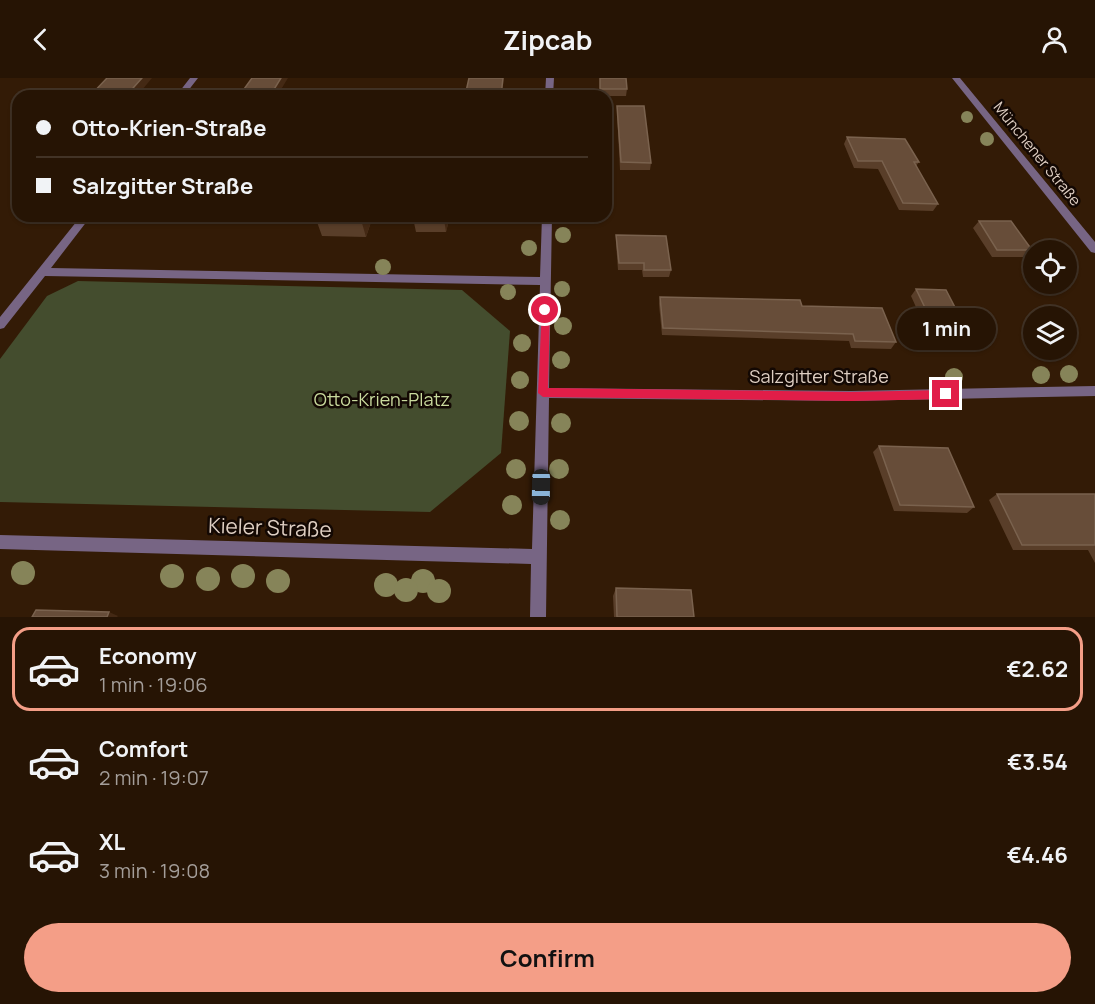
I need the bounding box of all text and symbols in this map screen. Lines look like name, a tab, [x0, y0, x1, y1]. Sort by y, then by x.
text: Zipcab	[503, 21, 592, 58]
icon: back	[24, 23, 57, 56]
icon: person	[1038, 23, 1071, 56]
street label: Münchener Straße	[989, 97, 1086, 210]
text: Otto-Krien-Straße	[72, 113, 267, 143]
text: Salzgitter Straße	[72, 171, 253, 201]
map controls	[1023, 240, 1077, 360]
button: locate	[1023, 240, 1077, 294]
route start	[531, 296, 558, 323]
button: layers	[1023, 306, 1077, 360]
callout: 1 min	[896, 307, 996, 349]
text: 1 min	[922, 315, 971, 342]
street label: Salzgitter Straße	[749, 364, 889, 388]
route end	[932, 380, 959, 407]
park label: Otto-Krien-Platz	[314, 387, 450, 411]
car	[532, 469, 550, 505]
street label: Kieler Straße	[208, 511, 332, 543]
text: Economy	[99, 641, 197, 671]
icon: car	[27, 642, 81, 696]
text: €2.62	[1006, 654, 1068, 684]
text: 1 min · 19:06	[99, 671, 208, 698]
text: Comfort	[99, 734, 188, 764]
icon: car	[27, 735, 81, 789]
text: €3.54	[1007, 747, 1068, 777]
text: 2 min · 19:07	[99, 764, 209, 791]
text: XL	[99, 827, 125, 857]
icon: car	[27, 828, 81, 882]
text: €4.46	[1007, 840, 1068, 870]
text: 3 min · 19:08	[99, 857, 210, 884]
button: Confirm	[24, 923, 1071, 992]

